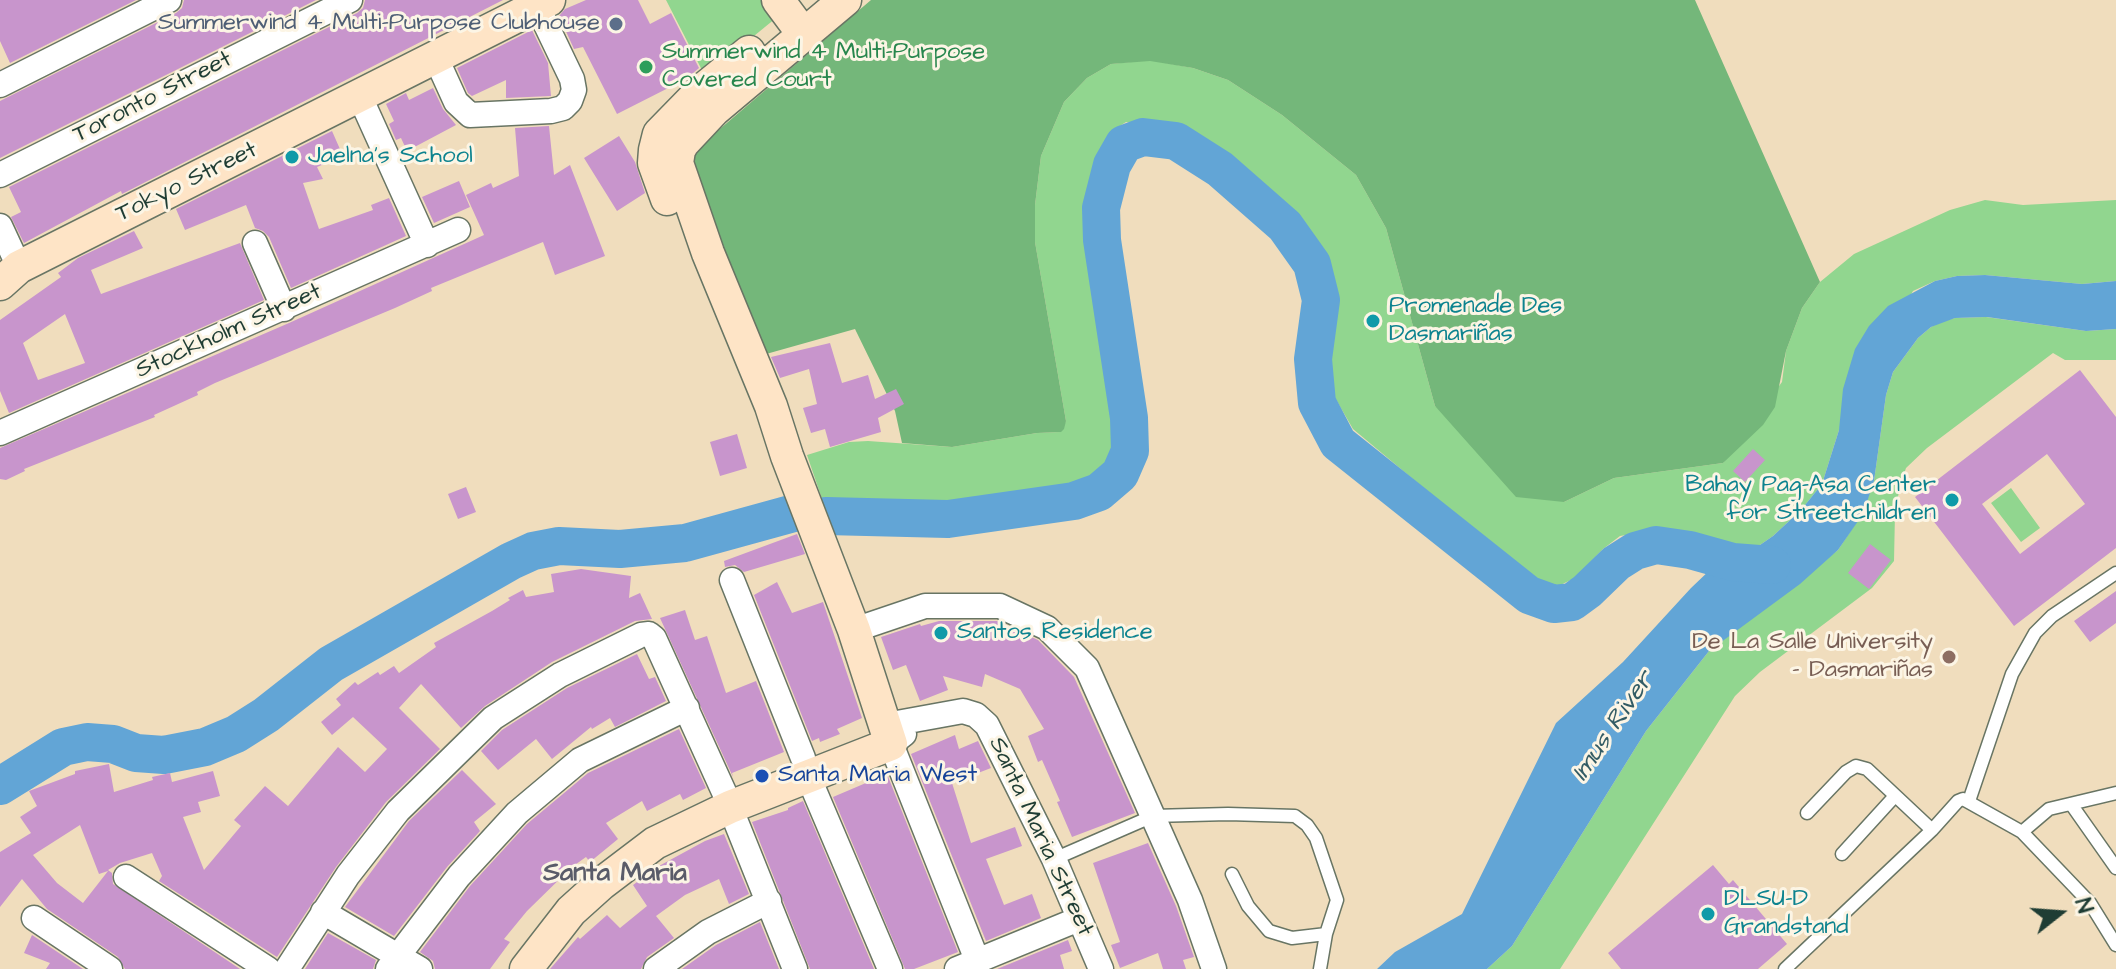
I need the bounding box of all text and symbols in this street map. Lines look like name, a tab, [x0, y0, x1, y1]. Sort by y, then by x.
place label: Summerwind 4 Multi-Purpose Clubhouse	[158, 10, 600, 38]
marker: Summerwind 4 Multi-Purpose Clubhouse	[607, 15, 625, 33]
place label: Summerwind 4 Multi-Purpose Covered Court	[662, 39, 985, 95]
street label: Toronto Street	[69, 46, 237, 150]
marker: Summerwind 4 Multi-Purpose Covered Court	[637, 58, 655, 76]
street label: Tokyo Street	[112, 136, 262, 230]
place label: Jaelna's School	[308, 143, 473, 171]
marker: Jaelna's School	[283, 148, 301, 166]
street label: Stockholm Street	[132, 278, 326, 386]
place label: Promenade Des Dasmariñas	[1389, 293, 1562, 349]
marker: Promenade Des Dasmariñas	[1364, 312, 1382, 330]
place label: Bahay Pag-Asa Center for Streetchildren	[1685, 472, 1936, 528]
marker: Bahay Pag-Asa Center for Streetchildren	[1943, 491, 1961, 509]
place label: Santos Residence	[957, 619, 1153, 647]
marker: Santos Residence	[932, 624, 950, 642]
place label: De La Salle University - Dasmariñas	[1692, 629, 1933, 685]
marker: De La Salle University - Dasmariñas	[1940, 648, 1958, 666]
water label: Imus River	[1566, 666, 1662, 788]
street label: Santa Maria Street	[981, 733, 1099, 941]
place label: Santa Maria West	[778, 762, 977, 790]
marker: Santa Maria West	[753, 767, 771, 785]
district label: Santa Maria	[543, 859, 687, 891]
north arrow	[2020, 873, 2100, 953]
place label: DLSU-D Grandstand	[1724, 886, 1849, 942]
text: N	[2067, 895, 2100, 917]
marker: DLSU-D Grandstand	[1699, 905, 1717, 923]

